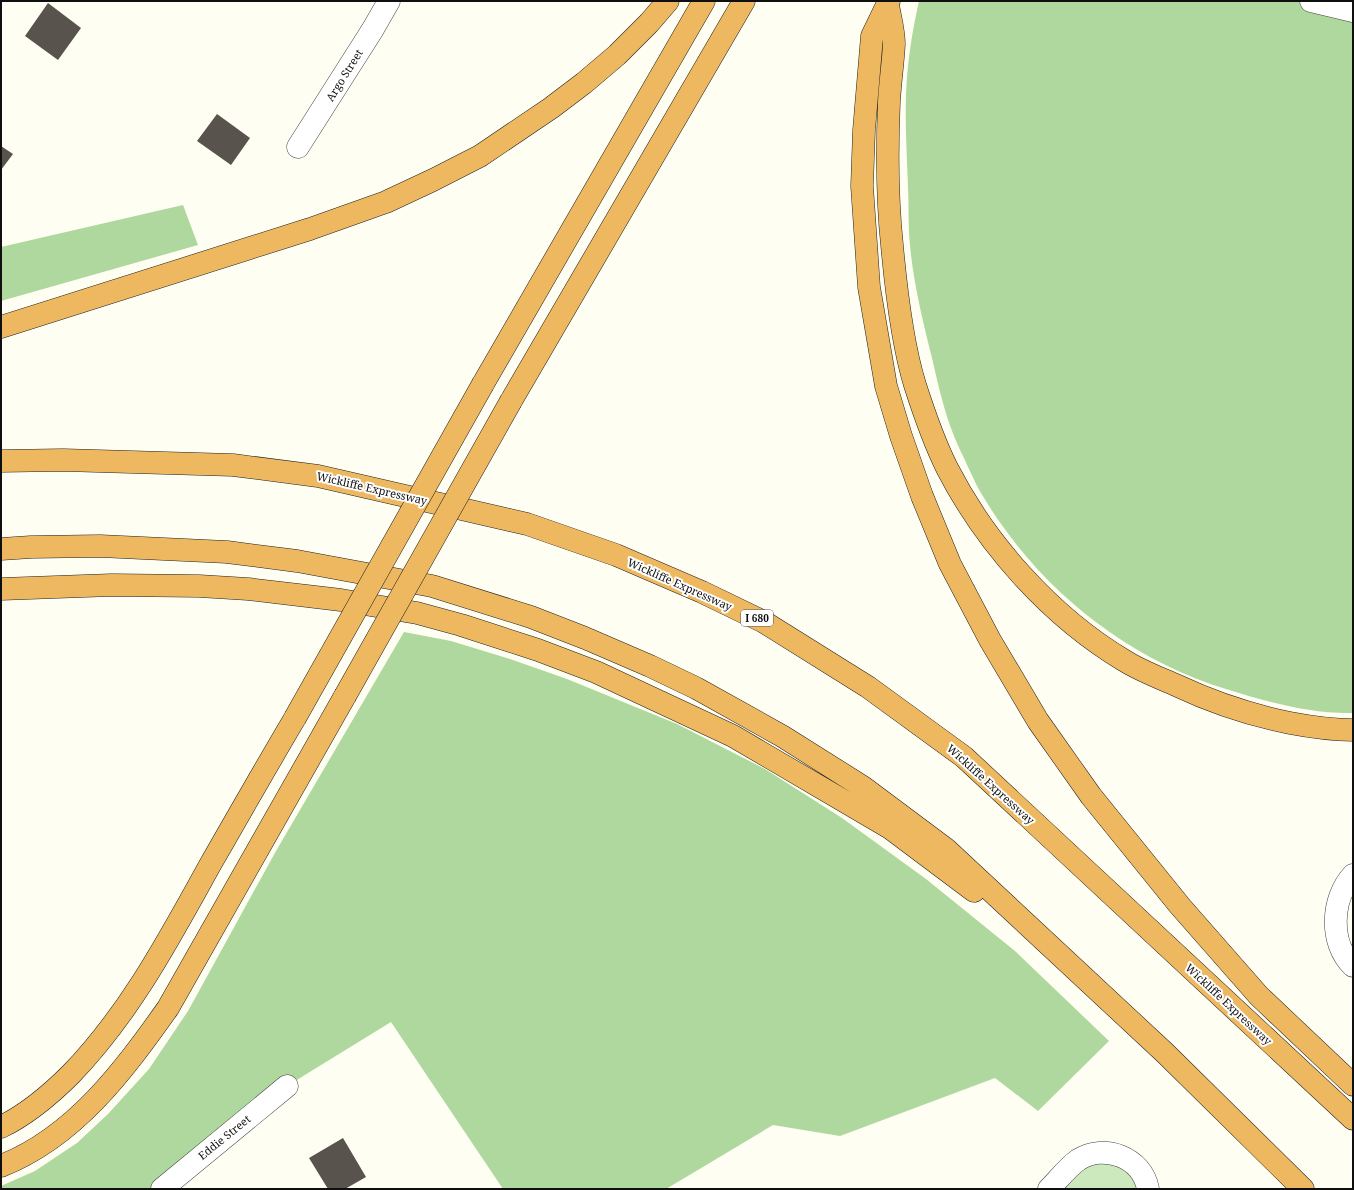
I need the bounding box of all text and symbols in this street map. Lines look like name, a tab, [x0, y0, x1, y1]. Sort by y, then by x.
street label: Argo Street	[322, 46, 366, 104]
street label: Wickliffe Expressway	[315, 468, 429, 508]
street label: Wickliffe Expressway	[625, 554, 735, 614]
road number: I 680	[741, 610, 773, 626]
street label: Wickliffe Expressway	[944, 741, 1039, 828]
street label: Wickliffe Expressway	[1183, 960, 1276, 1049]
street label: Eddie Street	[195, 1111, 253, 1163]

